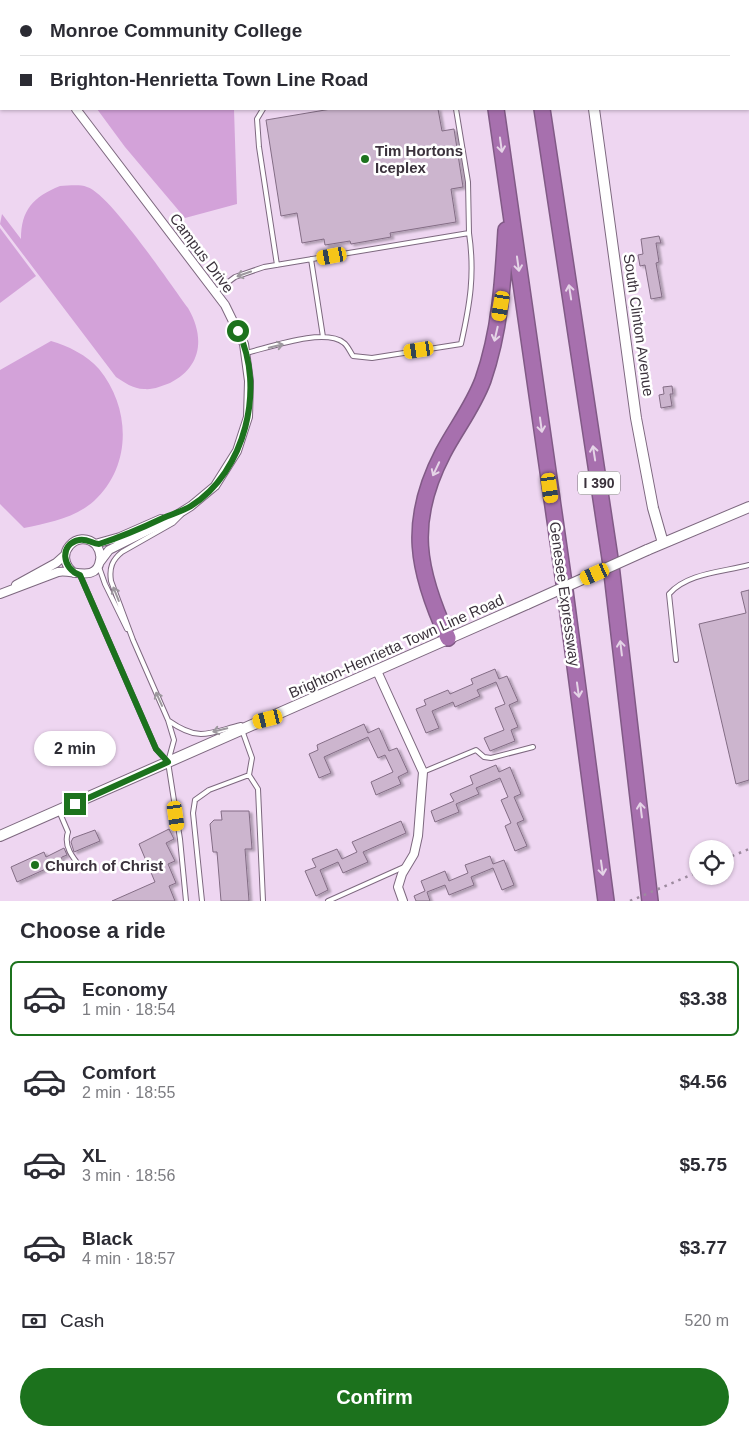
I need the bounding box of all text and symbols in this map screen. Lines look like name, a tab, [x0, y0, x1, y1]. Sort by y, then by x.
text: Monroe Community College	[50, 20, 302, 41]
text: Brighton-Henrietta Town Line Road	[50, 69, 368, 90]
one-way arrow	[496, 137, 506, 153]
place label: Tim Hortons Iceplex	[375, 142, 463, 176]
marker: Tim Hortons Iceplex	[359, 153, 371, 165]
street label: Campus Drive	[167, 210, 237, 296]
car	[315, 246, 348, 266]
street label: South Clinton Avenue	[621, 253, 657, 397]
one-way arrow	[513, 256, 523, 272]
one-way arrow	[236, 270, 252, 279]
one-way arrow	[565, 284, 575, 300]
car	[491, 290, 510, 322]
route start	[227, 320, 249, 342]
one-way arrow	[491, 326, 500, 342]
car	[403, 340, 434, 360]
one-way arrow	[267, 341, 283, 350]
one-way arrow	[536, 417, 546, 433]
one-way arrow	[589, 445, 599, 461]
one-way arrow	[430, 461, 440, 476]
car	[540, 472, 559, 504]
road number: I 390	[578, 472, 620, 494]
street label: Genesee Expressway	[546, 521, 584, 668]
car	[578, 561, 611, 587]
one-way arrow	[111, 587, 120, 602]
street label: Brighton-Henrietta Town Line Road	[286, 591, 506, 701]
one-way arrow	[616, 641, 626, 657]
one-way arrow	[573, 681, 583, 697]
one-way arrow	[153, 692, 163, 707]
car	[251, 708, 284, 730]
one-way arrow	[213, 726, 229, 735]
callout: 2 min	[34, 732, 116, 766]
text: 2 min	[54, 740, 96, 757]
route end	[64, 793, 86, 815]
car	[166, 800, 185, 832]
one-way arrow	[636, 802, 646, 818]
map controls	[689, 840, 734, 885]
button: locate	[689, 840, 734, 885]
place label: Church of Christ	[45, 857, 163, 874]
marker: Church of Christ	[29, 859, 41, 871]
one-way arrow	[597, 859, 607, 875]
text: Choose a ride	[20, 918, 165, 943]
icon: car	[22, 976, 67, 1021]
text: Economy	[82, 979, 168, 1000]
text: $3.38	[679, 988, 727, 1009]
text: 1 min · 18:54	[82, 1001, 175, 1018]
icon: car	[22, 1059, 67, 1104]
text: Comfort	[82, 1062, 156, 1083]
text: $4.56	[679, 1071, 727, 1092]
text: 2 min · 18:55	[82, 1084, 175, 1101]
icon: car	[22, 1142, 67, 1187]
text: XL	[82, 1145, 106, 1166]
text: $5.75	[679, 1154, 727, 1175]
text: 3 min · 18:56	[82, 1167, 175, 1184]
icon: car	[22, 1225, 67, 1270]
text: Black	[82, 1228, 133, 1249]
text: $3.77	[679, 1237, 727, 1258]
text: 4 min · 18:57	[82, 1250, 175, 1267]
icon: cash	[20, 1307, 48, 1335]
text: Cash	[60, 1310, 104, 1331]
text: 520 m	[685, 1312, 729, 1329]
button: Confirm	[20, 1368, 729, 1426]

